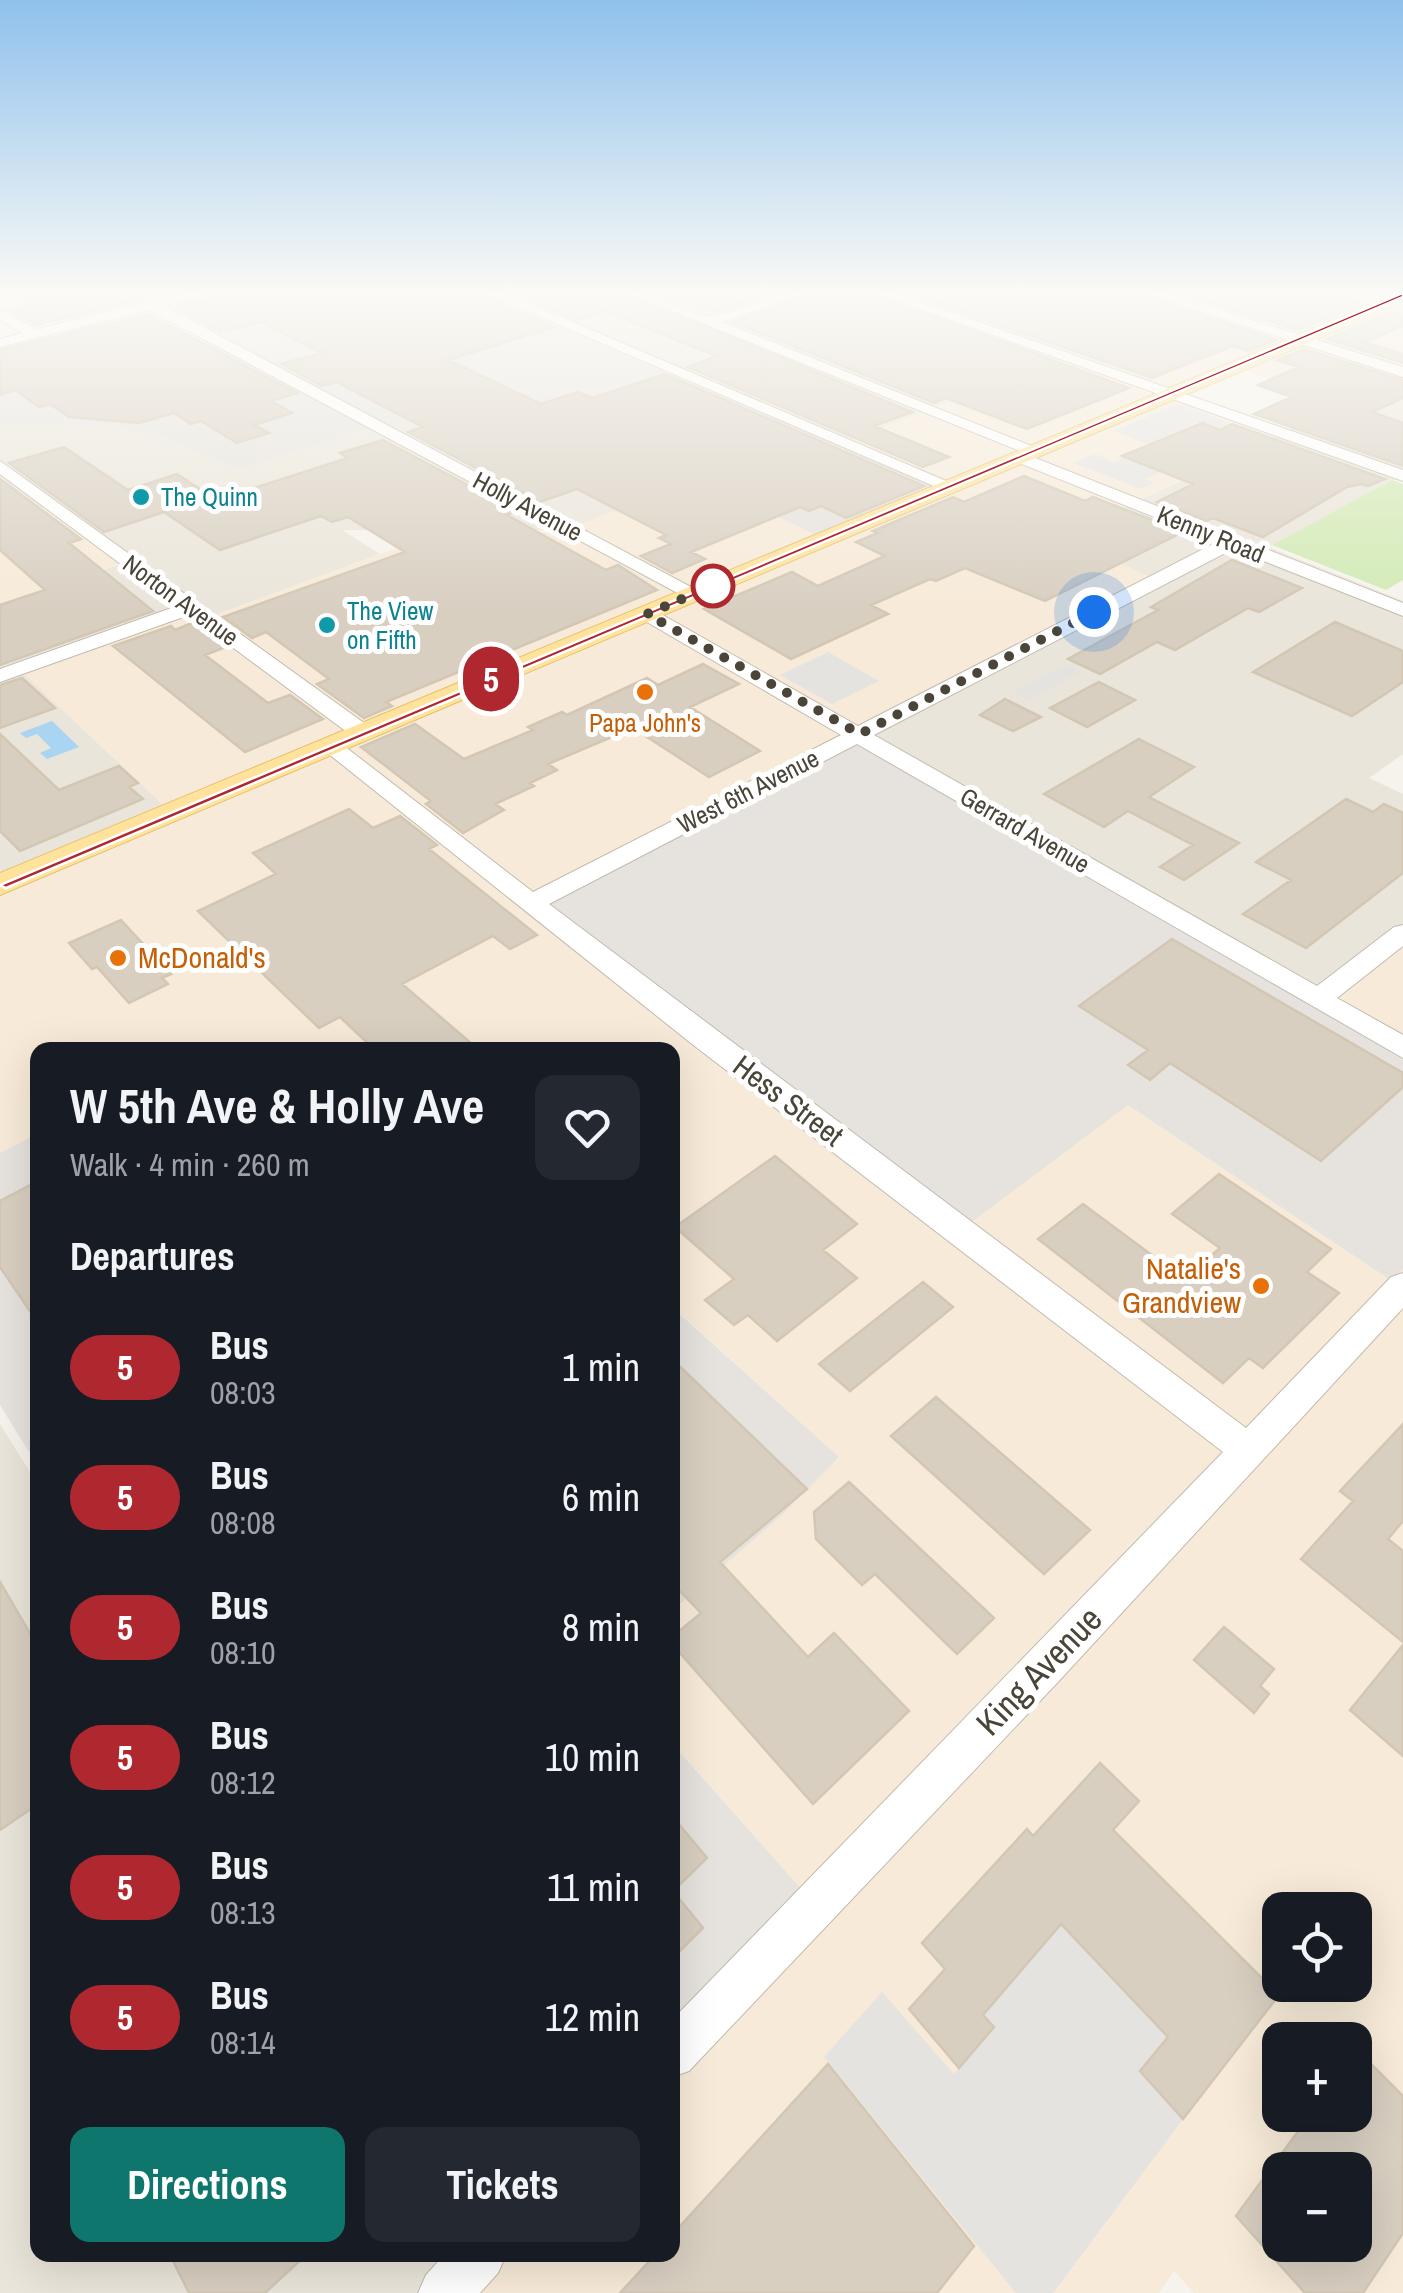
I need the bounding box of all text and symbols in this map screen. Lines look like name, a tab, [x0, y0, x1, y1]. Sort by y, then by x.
street label: Holly Avenue	[467, 463, 589, 549]
place label: The Quinn	[161, 480, 258, 514]
marker: The Quinn	[130, 486, 152, 508]
street label: Kenny Road	[1152, 497, 1270, 571]
street label: Norton Avenue	[116, 546, 246, 654]
unlabelled marker	[692, 565, 734, 607]
your location	[1069, 587, 1119, 637]
place label: The View on Fifth	[347, 594, 433, 657]
marker: The View on Fifth	[316, 614, 338, 636]
line badge: 5	[458, 646, 524, 712]
text: 5	[483, 656, 499, 703]
marker: Papa John's	[634, 681, 656, 703]
place label: Papa John's	[589, 706, 701, 740]
street label: West 6th Avenue	[672, 741, 824, 841]
street label: Gerrard Avenue	[954, 779, 1096, 881]
place label: McDonald's	[138, 937, 266, 977]
marker: McDonald's	[107, 947, 129, 969]
street label: Hess Street	[725, 1046, 852, 1155]
text: W 5th Ave & Holly Ave	[70, 1073, 484, 1138]
button: heart	[535, 1075, 640, 1180]
text: Walk · 4 min · 260 m	[70, 1143, 310, 1186]
text: Departures	[70, 1231, 235, 1282]
place label: Natalie's Grandview	[1122, 1248, 1241, 1322]
marker: Natalie's Grandview	[1250, 1275, 1272, 1297]
text: Bus	[210, 1320, 269, 1371]
text: 1 min	[562, 1342, 640, 1393]
text: 5	[117, 1344, 133, 1391]
text: 08:03	[210, 1371, 276, 1414]
text: Bus	[210, 1450, 269, 1501]
text: 6 min	[562, 1472, 640, 1523]
text: 5	[117, 1474, 133, 1521]
text: 08:08	[210, 1501, 276, 1544]
text: Bus	[210, 1580, 269, 1631]
street label: King Avenue	[965, 1596, 1112, 1745]
text: 8 min	[562, 1602, 640, 1653]
text: 5	[117, 1604, 133, 1651]
text: 08:10	[210, 1631, 276, 1674]
text: Bus	[210, 1710, 269, 1761]
text: 10 min	[545, 1732, 640, 1783]
text: 5	[117, 1734, 133, 1781]
text: 08:12	[210, 1761, 276, 1804]
text: Bus	[210, 1840, 269, 1891]
text: 11 min	[547, 1862, 640, 1913]
text: 5	[117, 1864, 133, 1911]
text: 08:13	[210, 1891, 276, 1934]
map controls	[1262, 1892, 1372, 2262]
button: locate	[1262, 1892, 1372, 2002]
text: Bus	[210, 1970, 269, 2021]
text: 12 min	[545, 1992, 640, 2043]
text: 5	[117, 1994, 133, 2041]
text: 08:14	[210, 2021, 276, 2064]
button: +	[1262, 2022, 1372, 2132]
button: Directions	[70, 2127, 345, 2242]
button: Tickets	[365, 2127, 640, 2242]
button: −	[1262, 2152, 1372, 2262]

